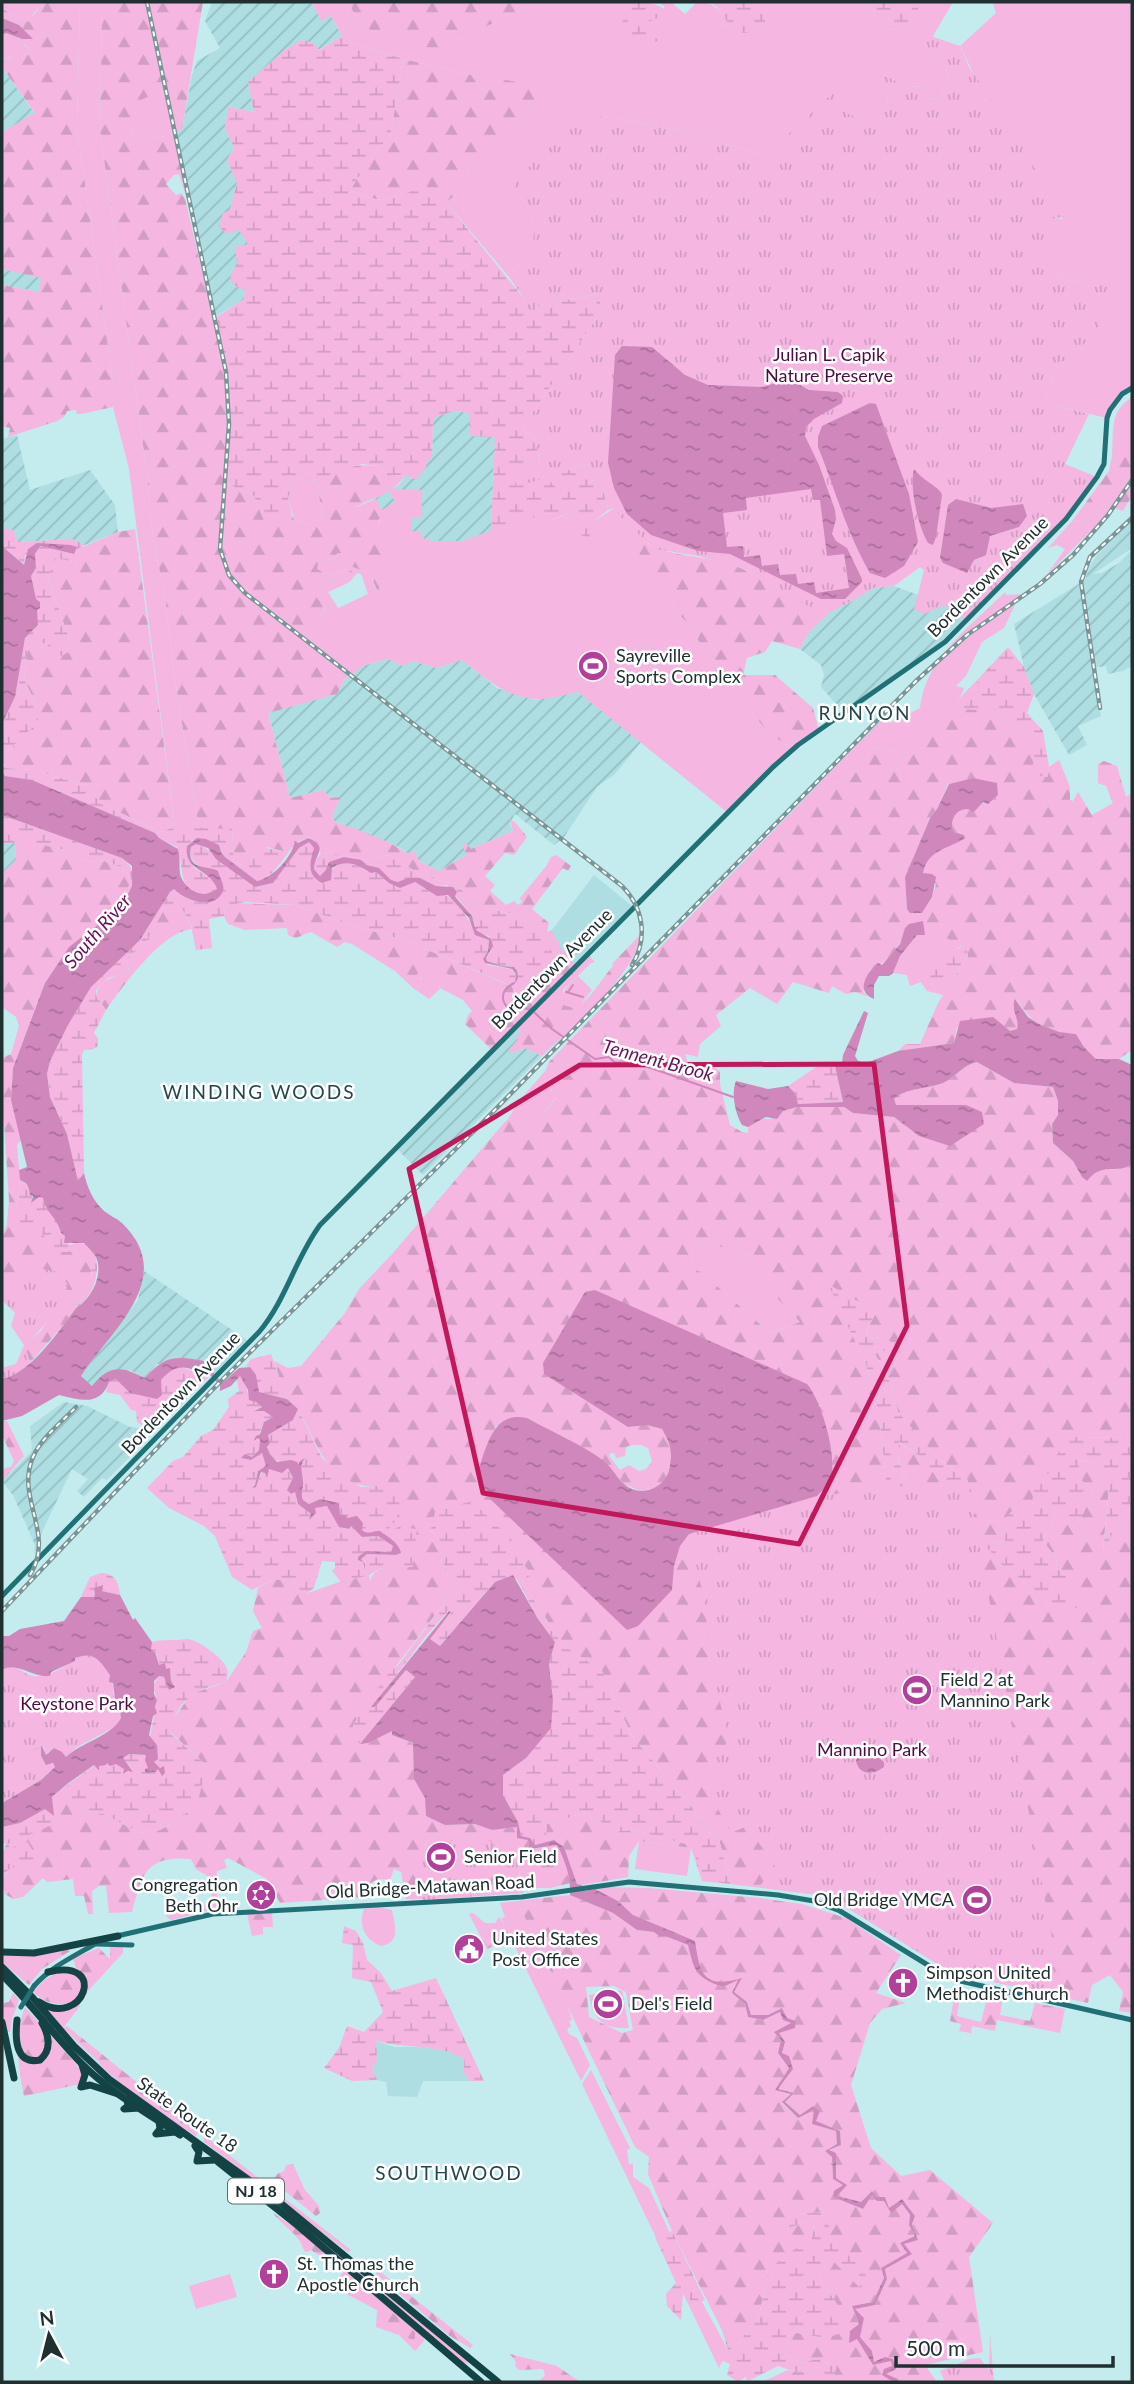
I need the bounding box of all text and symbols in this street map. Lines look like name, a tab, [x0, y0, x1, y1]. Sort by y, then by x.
park label: Julian L. Capik Nature Preserve	[765, 343, 893, 386]
street label: Bordentown Avenue	[922, 511, 1052, 641]
place label: Sayreville Sports Complex	[616, 644, 741, 687]
sports icon: Sayreville Sports Complex	[576, 649, 610, 683]
district label: RUNYON	[818, 701, 912, 724]
water label: South River	[58, 889, 135, 972]
street label: Bordentown Avenue	[486, 903, 616, 1033]
water label: Tennent Brook	[600, 1034, 717, 1086]
district label: WINDING WOODS	[163, 1080, 355, 1103]
street label: Bordentown Avenue	[116, 1327, 244, 1458]
place label: Field 2 at Mannino Park	[940, 1668, 1051, 1711]
sports icon: Field 2 at Mannino Park	[900, 1673, 934, 1707]
park label: Keystone Park	[20, 1692, 135, 1714]
park label: Mannino Park	[817, 1738, 928, 1760]
sports icon: Senior Field	[424, 1840, 458, 1874]
place label: Senior Field	[464, 1845, 557, 1867]
street label: Old Bridge-Matawan Road	[325, 1870, 535, 1902]
place label: Congregation Beth Ohr	[131, 1873, 238, 1916]
synagogue icon: Congregation Beth Ohr	[244, 1878, 278, 1912]
sports icon: Old Bridge YMCA	[960, 1883, 994, 1917]
place label: Old Bridge YMCA	[814, 1888, 955, 1910]
place label: United States Post Office	[492, 1927, 598, 1970]
public building icon: United States Post Office	[452, 1932, 486, 1966]
place label: Simpson United Methodist Church	[926, 1961, 1069, 2004]
church icon: Simpson United Methodist Church	[886, 1966, 920, 2000]
sports icon: Del's Field	[591, 1987, 625, 2021]
place label: Del's Field	[631, 1992, 713, 2014]
street label: State Route 18	[133, 2071, 242, 2157]
district label: SOUTHWOOD	[375, 2161, 523, 2184]
road number: NJ 18	[228, 2178, 284, 2204]
place label: St. Thomas the Apostle Church	[297, 2252, 419, 2295]
church icon: St. Thomas the Apostle Church	[257, 2257, 291, 2291]
north arrow	[14, 2300, 84, 2370]
text: N	[38, 2305, 56, 2330]
scale bar	[896, 2324, 1113, 2368]
text: 500 m	[906, 2335, 965, 2360]

